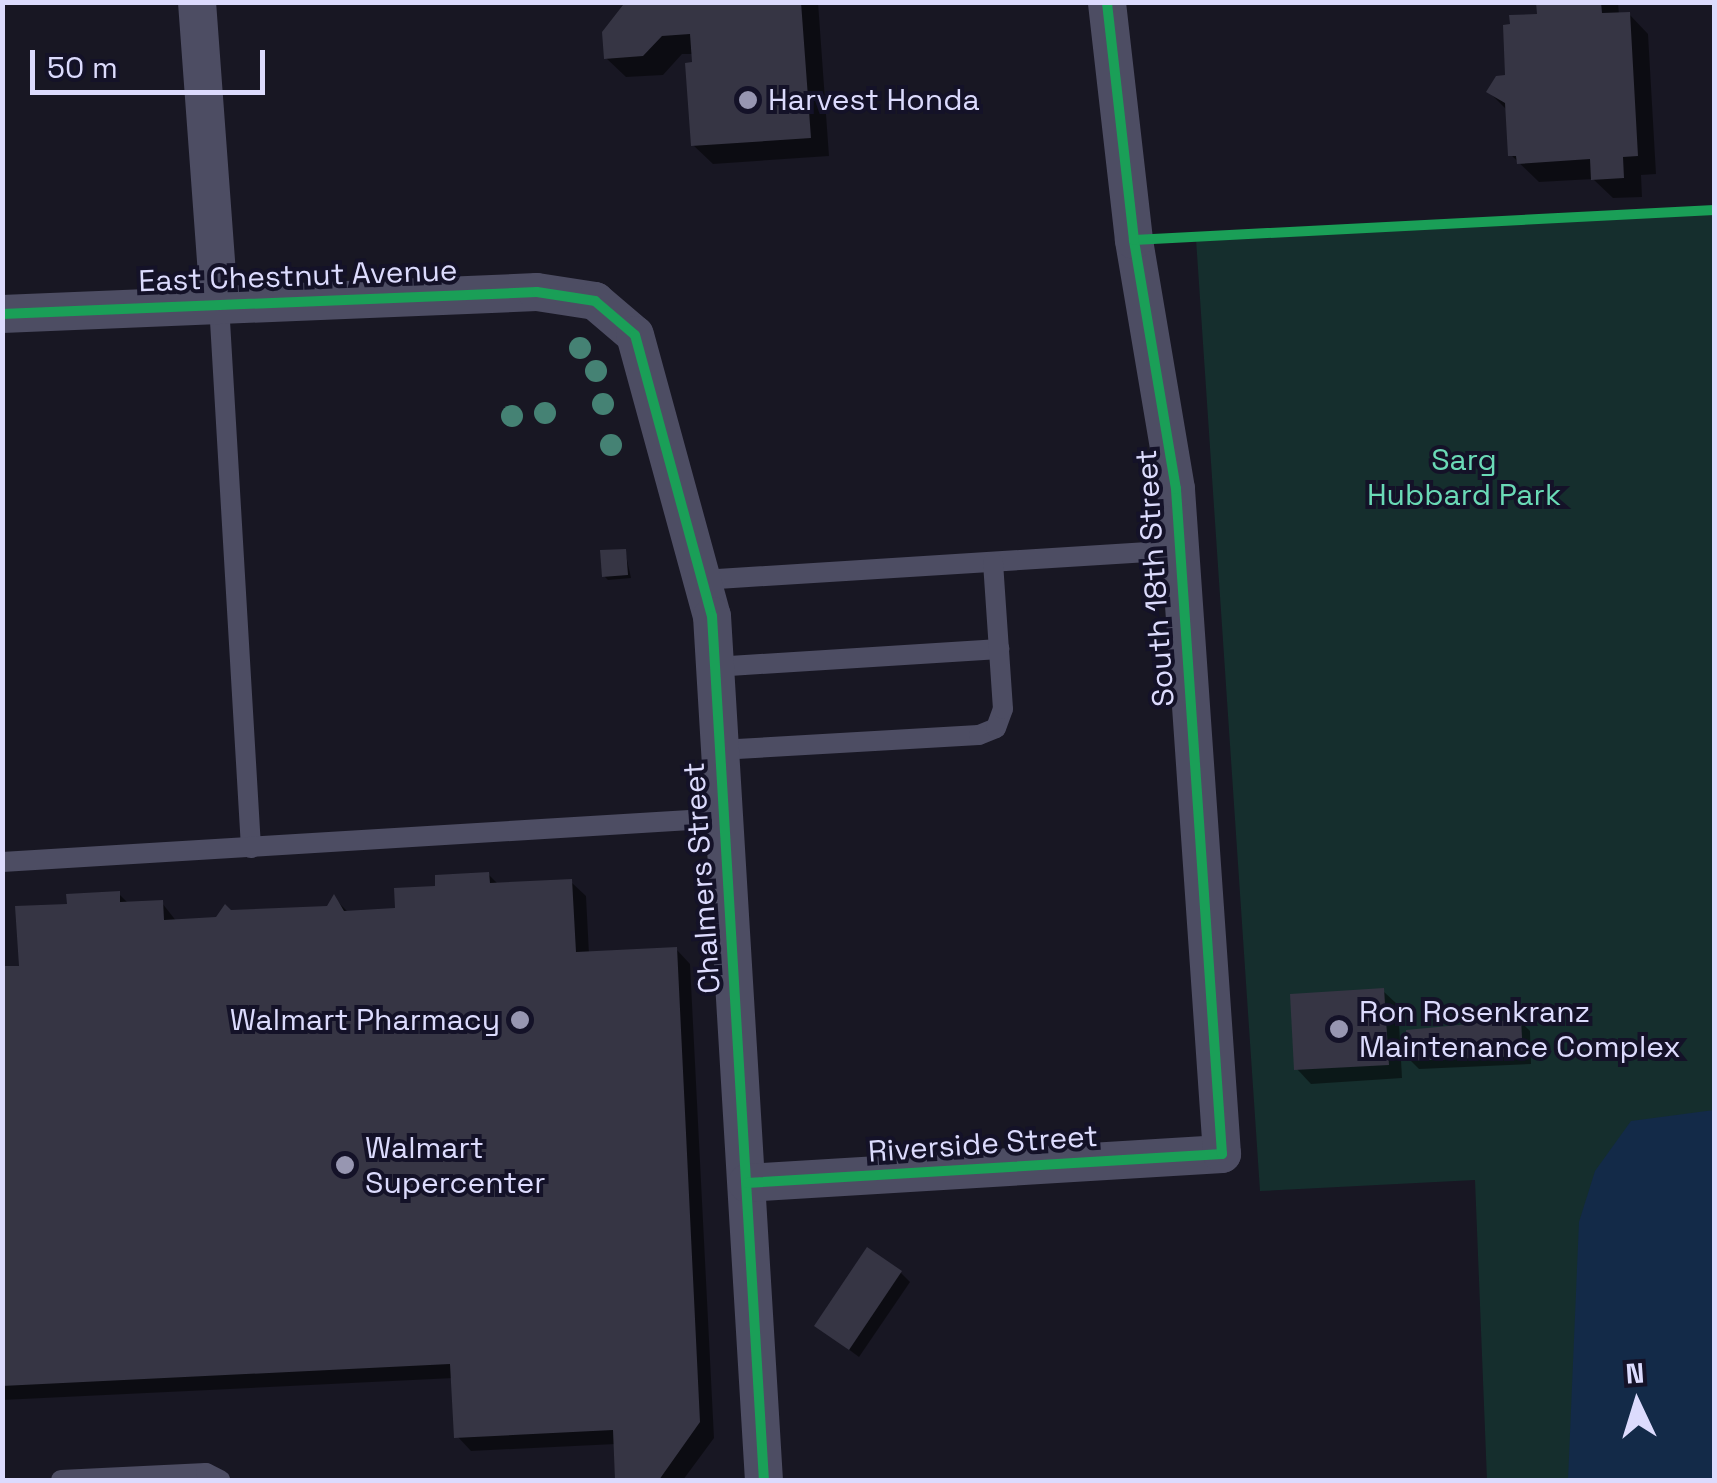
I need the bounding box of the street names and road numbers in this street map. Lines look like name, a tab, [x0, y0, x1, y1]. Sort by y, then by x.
street label: East Chestnut Avenue	[138, 252, 458, 300]
street label: South 18th Street	[1128, 448, 1182, 708]
street label: Chalmers Street	[676, 761, 728, 995]
street label: Riverside Street	[867, 1118, 1099, 1170]

